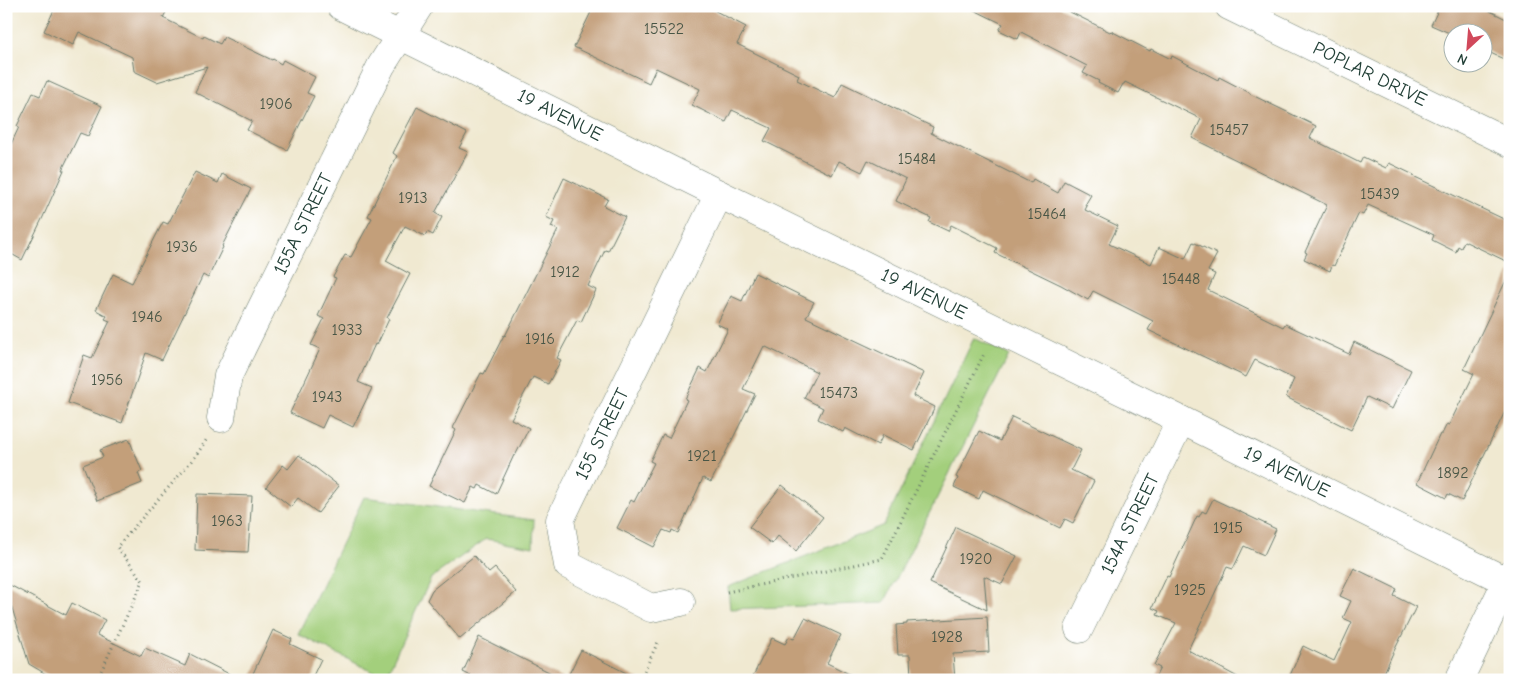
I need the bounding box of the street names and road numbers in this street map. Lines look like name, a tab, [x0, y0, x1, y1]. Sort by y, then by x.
street label: POPLAR DRIVE	[1309, 37, 1431, 111]
street label: 19 AVENUE	[514, 84, 606, 146]
street label: 155A STREET	[269, 170, 337, 278]
street label: 19 AVENUE	[877, 264, 971, 324]
street label: 155 STREET	[570, 385, 634, 483]
street label: 19 AVENUE	[1240, 442, 1334, 502]
street label: 154A STREET	[1096, 470, 1164, 578]

